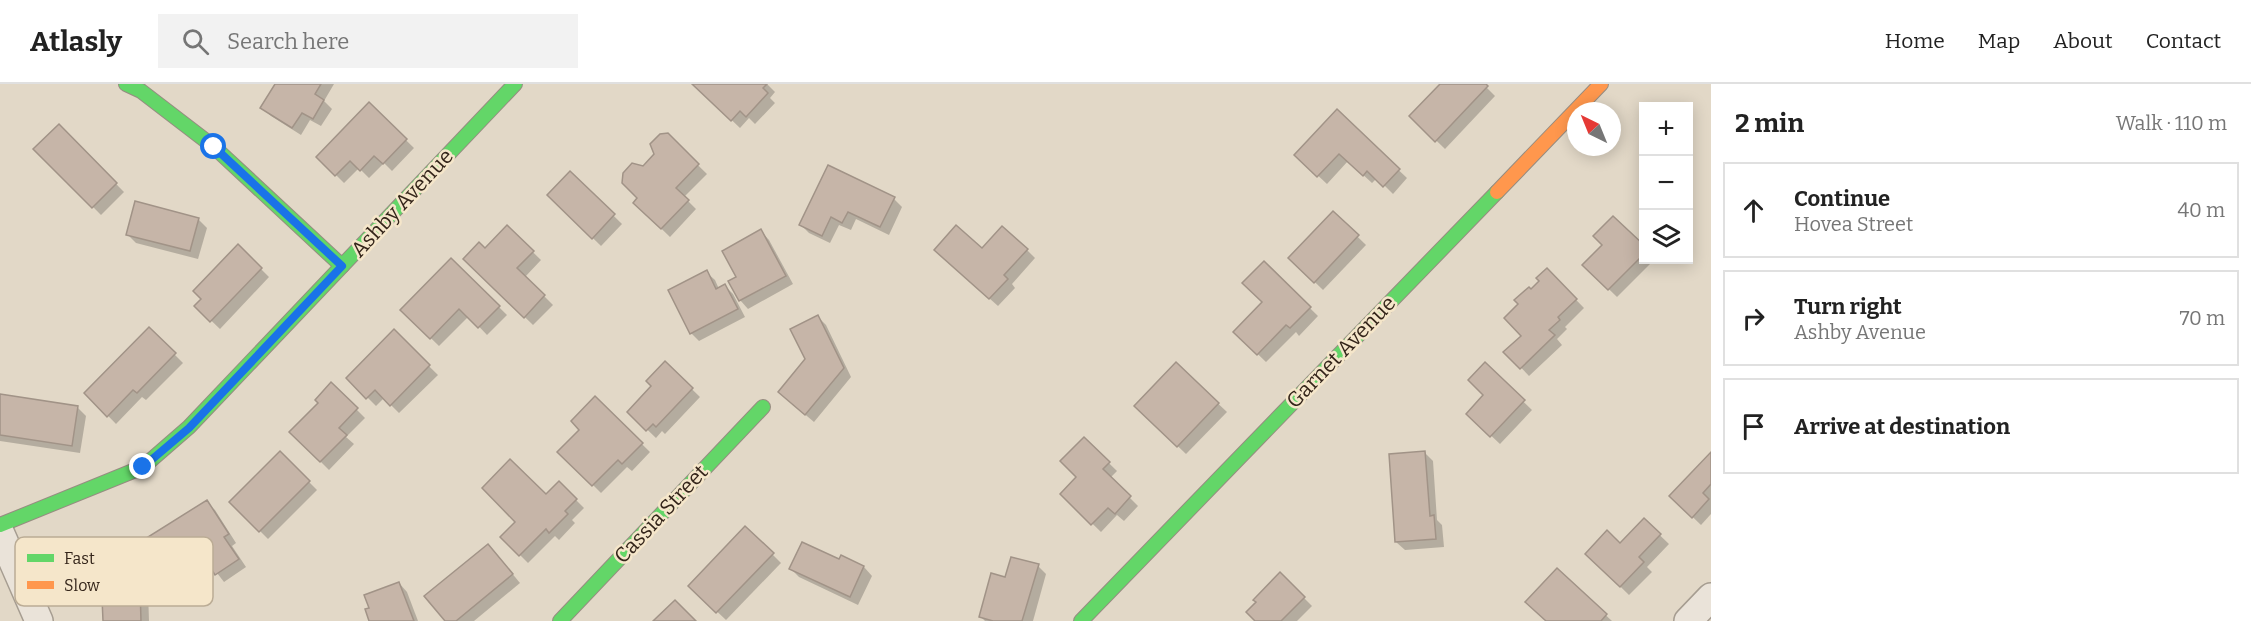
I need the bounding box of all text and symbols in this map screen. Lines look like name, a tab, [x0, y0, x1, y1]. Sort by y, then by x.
search box	[158, 14, 578, 68]
text: Atlasly	[30, 25, 122, 58]
icon: search	[179, 25, 212, 58]
text: Search here	[227, 28, 349, 55]
text: Home	[1885, 28, 1945, 54]
text: Map	[1978, 28, 2020, 54]
text: About	[2053, 28, 2113, 54]
text: Contact	[2146, 28, 2221, 54]
north arrow	[1567, 102, 1621, 156]
map controls	[1639, 102, 1693, 264]
button: +	[1639, 102, 1693, 156]
text: 2 min	[1735, 108, 1804, 139]
text: Walk · 110 m	[2116, 111, 2227, 135]
route start	[200, 133, 226, 159]
street label: Ashby Avenue	[345, 143, 459, 263]
button: −	[1639, 156, 1693, 210]
text: Continue	[1794, 185, 1890, 212]
icon: ahead	[1737, 194, 1770, 227]
text: 40 m	[2177, 198, 2225, 222]
button: layers	[1639, 210, 1693, 264]
text: Hovea Street	[1794, 212, 1913, 236]
street label: Garnet Avenue	[1281, 290, 1401, 414]
text: Turn right	[1794, 293, 1902, 320]
icon: right	[1737, 302, 1770, 335]
text: 70 m	[2179, 306, 2225, 330]
text: Ashby Avenue	[1794, 320, 1926, 344]
icon: arrive	[1737, 410, 1770, 443]
text: Arrive at destination	[1794, 413, 2010, 440]
route end	[129, 453, 155, 479]
street label: Cassia Street	[609, 459, 714, 569]
legend	[15, 537, 213, 606]
text: Fast	[64, 549, 95, 568]
text: Slow	[64, 576, 100, 595]

